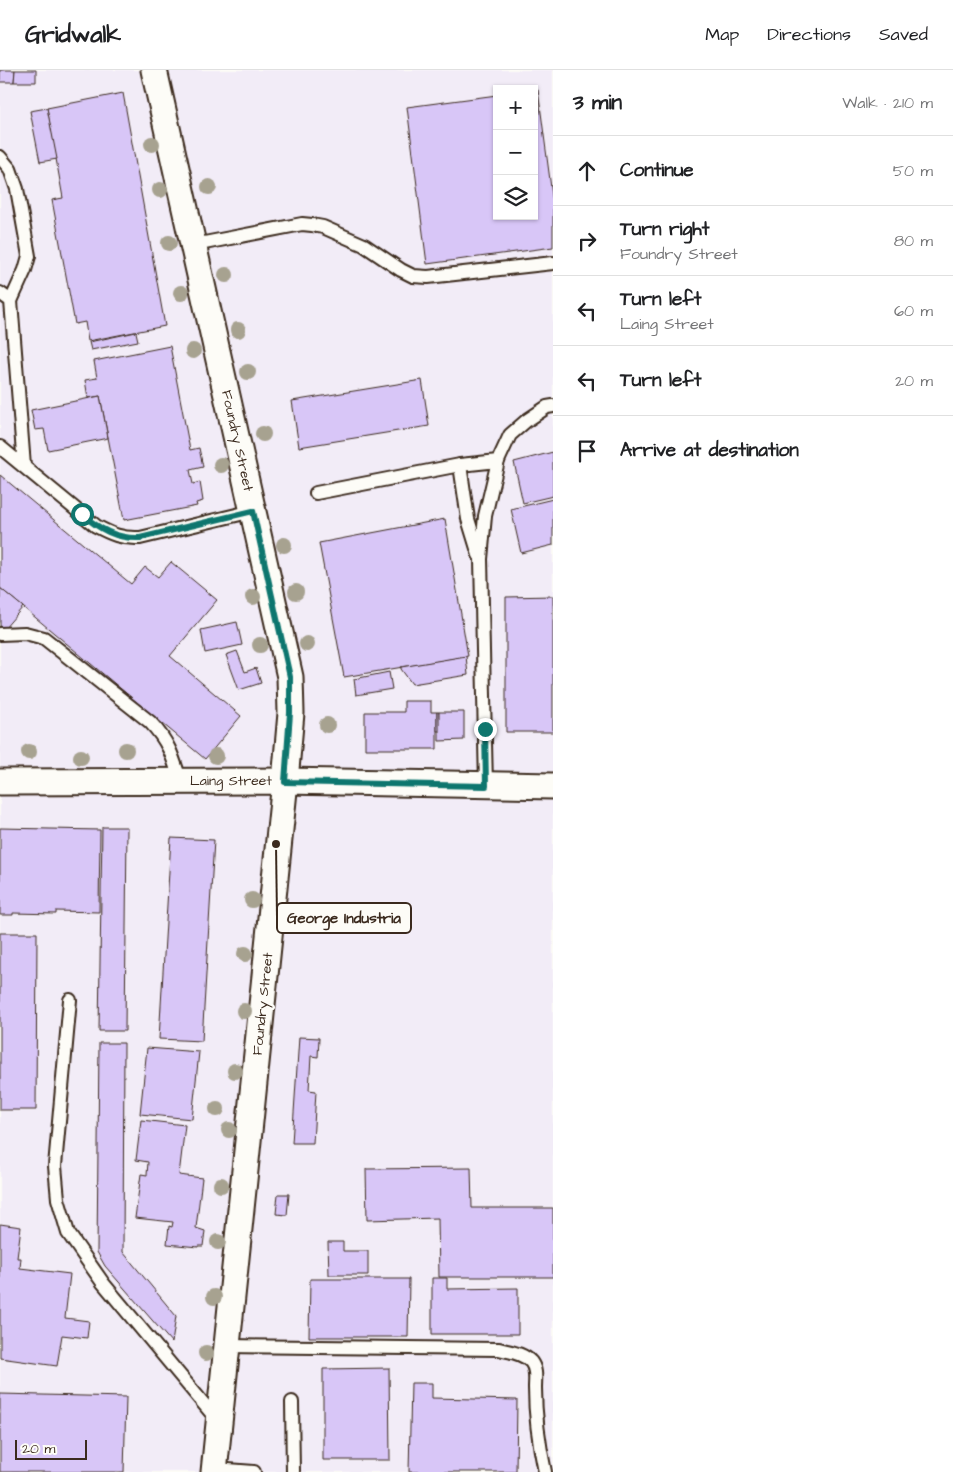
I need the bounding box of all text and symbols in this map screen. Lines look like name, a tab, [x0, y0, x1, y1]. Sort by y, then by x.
text: Gridwalk	[25, 18, 121, 52]
text: Map	[705, 22, 739, 47]
text: Directions	[767, 22, 851, 47]
text: Saved	[879, 22, 928, 47]
map controls	[493, 85, 538, 220]
button: +	[493, 85, 538, 130]
text: 3 min	[573, 88, 622, 117]
text: Walk · 210 m	[842, 92, 933, 114]
button: −	[493, 130, 538, 175]
icon: ahead	[573, 157, 601, 185]
text: Continue	[620, 157, 694, 184]
text: 50 m	[893, 160, 933, 182]
button: layers	[493, 175, 538, 220]
text: Turn right	[620, 216, 709, 243]
icon: right	[573, 227, 601, 255]
text: 80 m	[894, 230, 933, 252]
text: Foundry Street	[620, 243, 738, 265]
text: Turn left	[620, 286, 701, 313]
icon: left	[573, 297, 601, 325]
text: 60 m	[894, 300, 933, 322]
text: Laing Street	[620, 313, 714, 335]
icon: left	[573, 367, 601, 395]
text: Turn left	[620, 367, 701, 394]
text: 20 m	[895, 370, 933, 392]
street label: Foundry Street	[216, 388, 258, 494]
icon: arrive	[573, 437, 601, 465]
text: Arrive at destination	[620, 437, 799, 464]
route start	[71, 503, 94, 526]
route end	[474, 718, 497, 741]
street label: Laing Street	[190, 771, 272, 791]
callout: George Industria	[277, 903, 411, 933]
text: George Industria	[287, 908, 401, 931]
street label: Foundry Street	[248, 951, 278, 1056]
scale bar	[15, 1437, 88, 1460]
text: 20 m	[22, 1439, 55, 1459]

